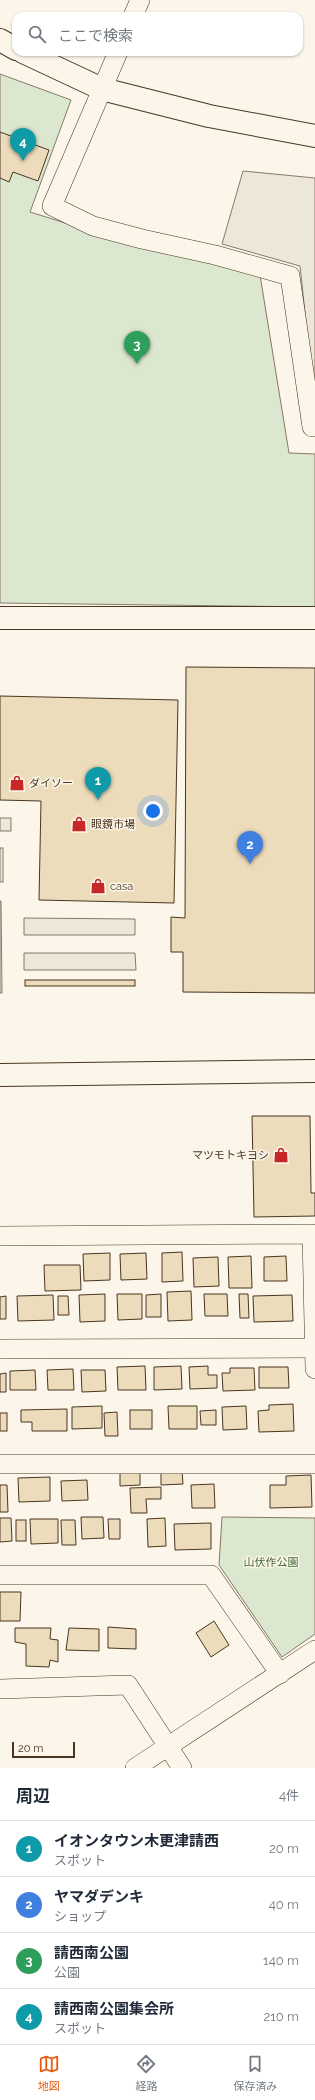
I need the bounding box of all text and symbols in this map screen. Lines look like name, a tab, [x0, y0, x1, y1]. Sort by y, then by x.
search box	[12, 12, 303, 56]
icon: search	[26, 23, 48, 45]
text: ここで検索	[58, 27, 133, 45]
pin: 4	[10, 128, 36, 161]
pin: 3	[124, 331, 150, 364]
pin: 1	[85, 767, 111, 800]
shop icon: ダイソー	[8, 774, 26, 792]
place label: ダイソー	[29, 777, 73, 790]
your location	[143, 801, 163, 821]
shop icon: 眼鏡市場	[70, 815, 88, 833]
place label: 眼鏡市場	[91, 818, 135, 831]
pin: 2	[237, 831, 263, 864]
shop icon: casa	[89, 877, 107, 895]
place label: casa	[110, 880, 133, 893]
shop icon: マツモトキヨシ	[272, 1146, 290, 1164]
place label: マツモトキヨシ	[192, 1149, 269, 1162]
park label: 山伏作公園	[244, 1556, 299, 1569]
scale bar	[12, 1740, 75, 1759]
text: 20 m	[18, 1742, 43, 1755]
text: 周辺	[16, 1786, 50, 1806]
text: 4件	[279, 1788, 299, 1803]
text: イオンタウン木更津請西	[54, 1832, 219, 1850]
text: 1	[26, 1841, 32, 1856]
text: 20 m	[269, 1841, 299, 1856]
text: スポット	[54, 1853, 106, 1868]
text: ヤマダデンキ	[54, 1888, 144, 1906]
text: 2	[25, 1897, 33, 1912]
text: 40 m	[269, 1897, 299, 1912]
text: ショップ	[54, 1909, 106, 1924]
text: 請西南公園	[54, 1944, 129, 1962]
text: 3	[25, 1953, 33, 1968]
text: 140 m	[263, 1953, 299, 1968]
text: 公園	[54, 1965, 80, 1980]
text: 請西南公園集会所	[54, 2000, 174, 2018]
text: 4	[25, 2009, 33, 2024]
text: 210 m	[263, 2009, 299, 2024]
text: スポット	[54, 2021, 106, 2036]
tab: 地図	[38, 2053, 60, 2093]
tab: 経路	[135, 2053, 157, 2093]
tab: 保存済み	[233, 2053, 277, 2093]

